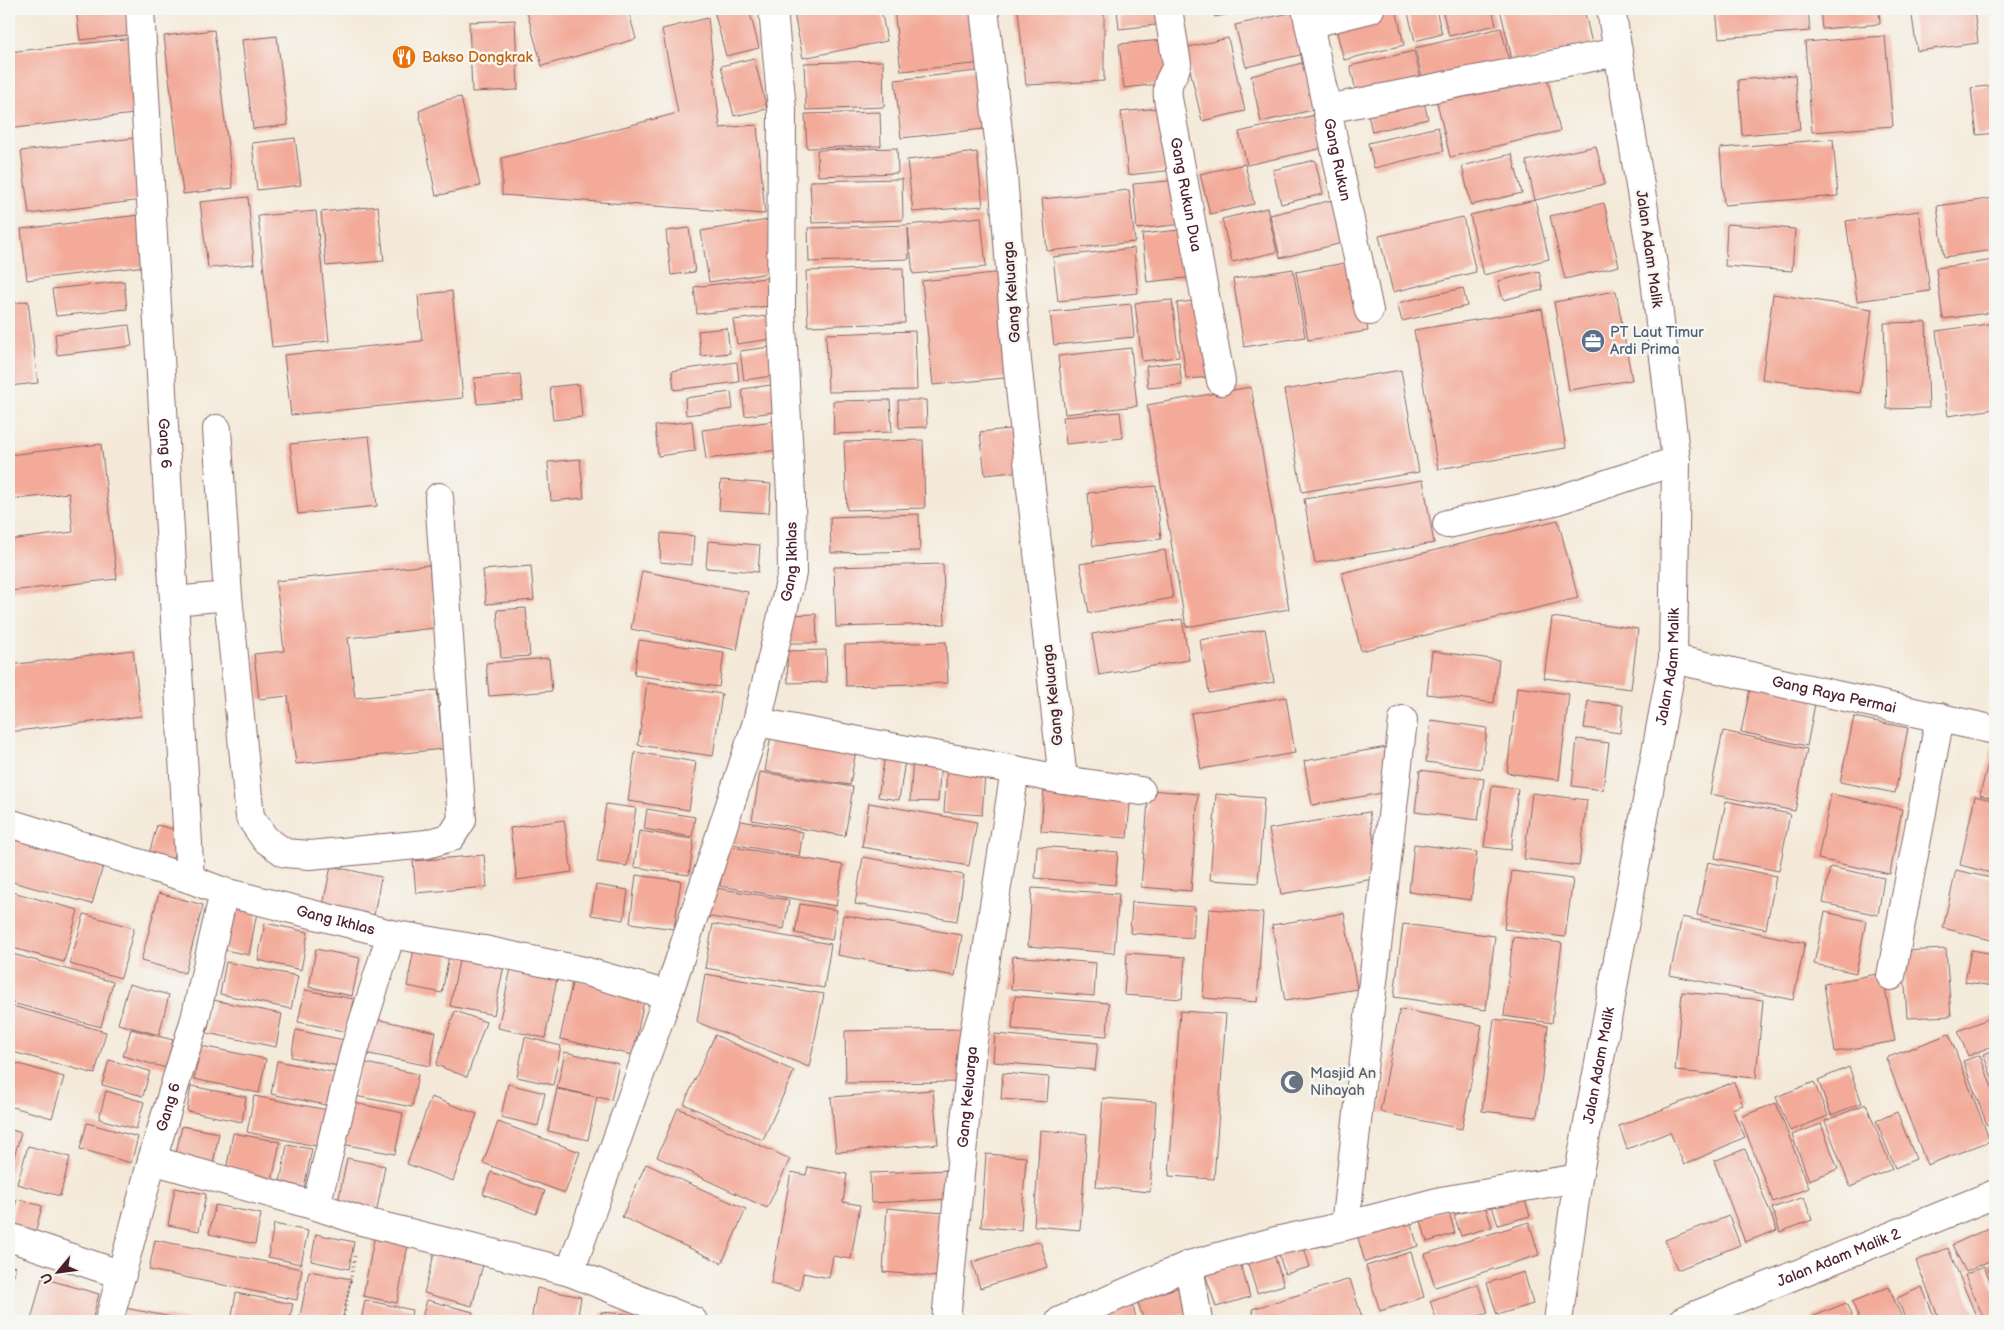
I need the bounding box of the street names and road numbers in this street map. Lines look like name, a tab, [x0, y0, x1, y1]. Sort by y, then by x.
street label: Gang Rukun	[1320, 117, 1355, 203]
street label: Gang Rukun Dua	[1166, 136, 1206, 253]
street label: Jalan Adam Malik	[1631, 189, 1667, 310]
street label: Gang Keluarga	[999, 241, 1025, 343]
street label: Gang 6	[154, 418, 176, 469]
street label: Gang Ikhlas	[776, 521, 802, 604]
street label: Jalan Adam Malik	[1652, 607, 1683, 727]
street label: Gang Keluarga	[1038, 643, 1068, 747]
street label: Gang Raya Permai	[1770, 672, 1898, 717]
street label: Gang Ikhlas	[294, 901, 378, 939]
street label: Jalan Adam Malik	[1579, 1005, 1619, 1125]
street label: Gang Keluarga	[953, 1045, 982, 1149]
street label: Gang 6	[152, 1080, 185, 1134]
street label: Jalan Adam Malik 2	[1774, 1224, 1903, 1291]

